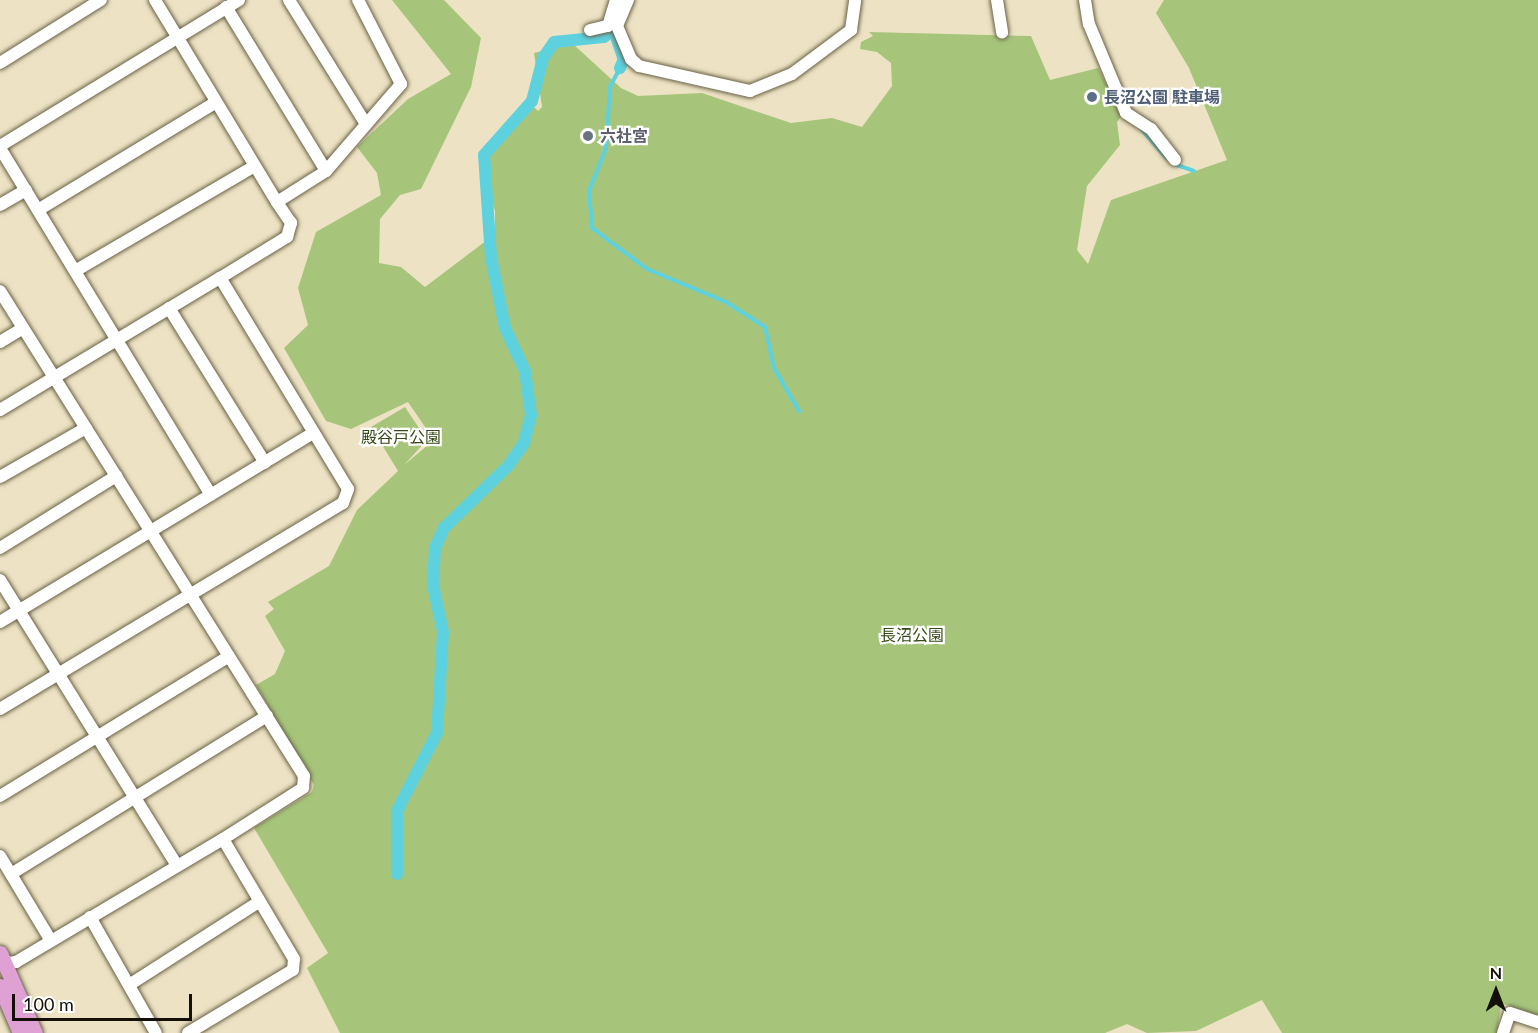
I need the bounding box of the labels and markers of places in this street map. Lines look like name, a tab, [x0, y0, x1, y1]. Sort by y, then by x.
place label: 長沼公園 駐車場	[1104, 87, 1220, 107]
marker: 長沼公園 駐車場	[1085, 90, 1099, 104]
place label: 六社宮	[600, 126, 648, 146]
marker: 六社宮	[581, 129, 595, 143]

